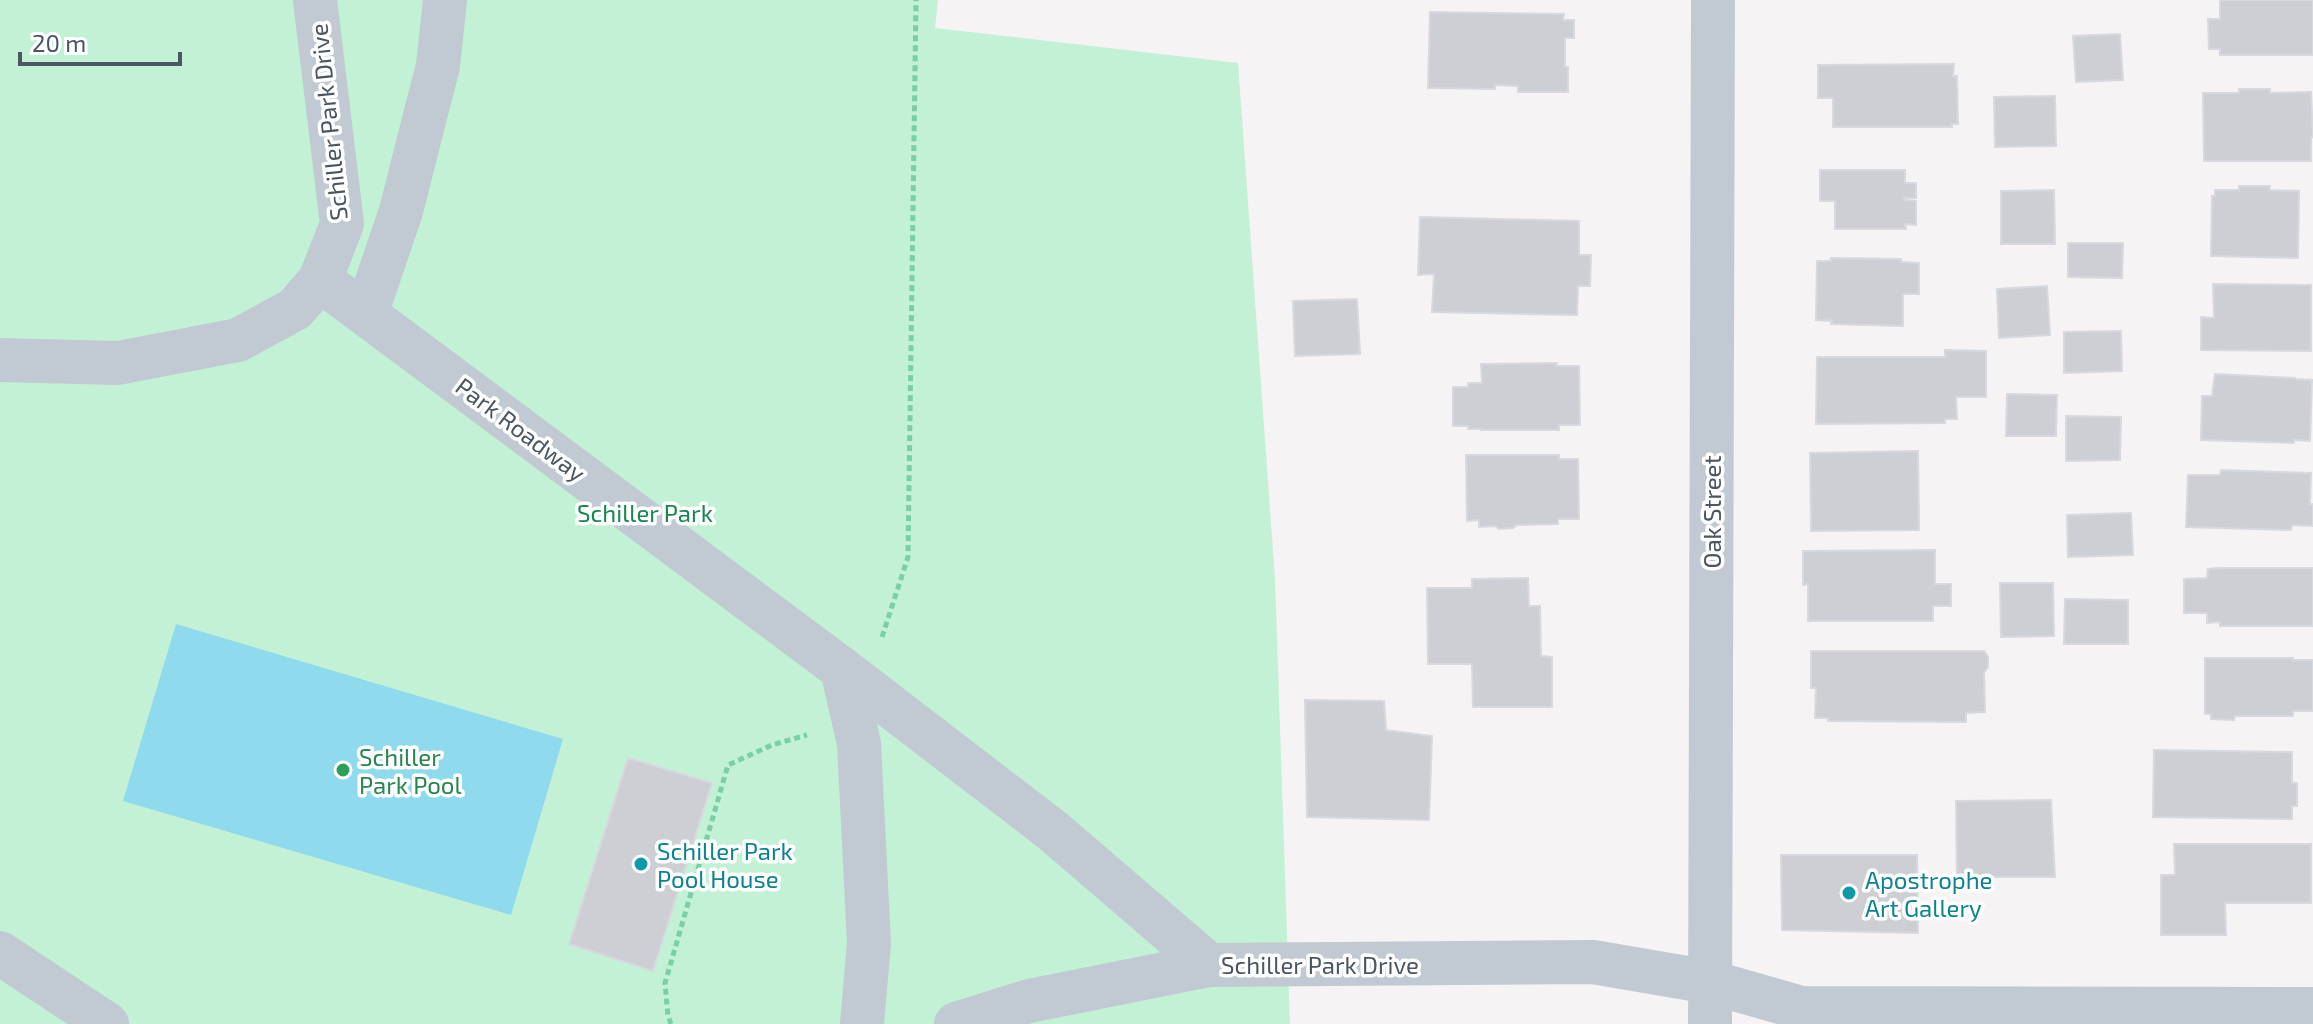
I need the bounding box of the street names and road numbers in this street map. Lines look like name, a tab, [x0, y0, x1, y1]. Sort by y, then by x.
street label: Schiller Park Drive	[303, 22, 353, 222]
street label: Park Roadway	[450, 371, 592, 487]
street label: Oak Street	[1697, 455, 1726, 569]
street label: Schiller Park Drive	[1221, 950, 1419, 979]

